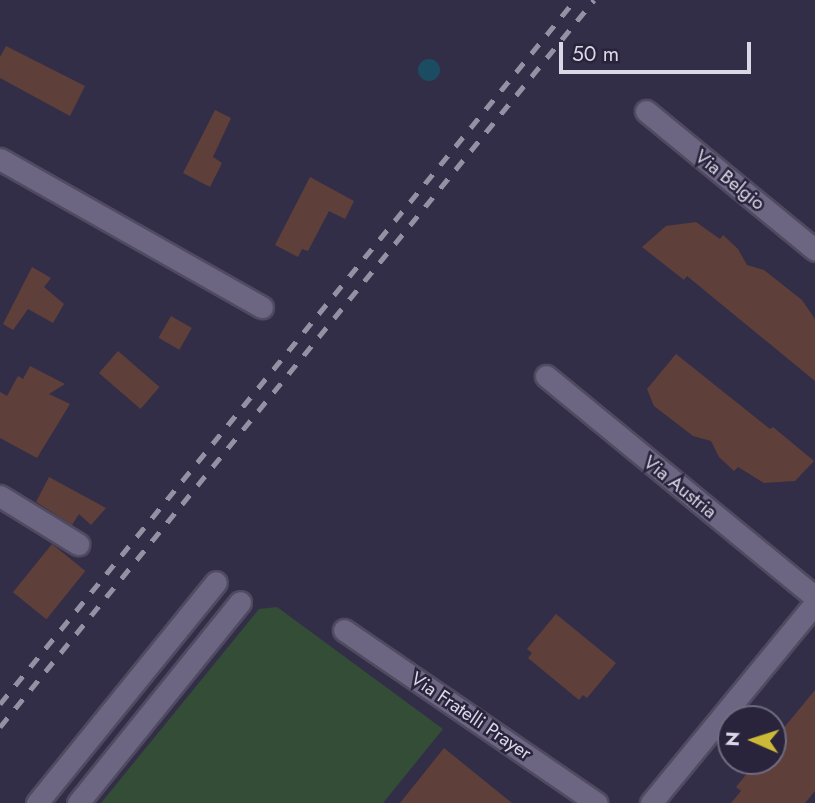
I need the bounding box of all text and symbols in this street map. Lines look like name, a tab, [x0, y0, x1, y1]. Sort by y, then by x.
scale bar	[563, 28, 756, 72]
text: 50 m	[572, 39, 619, 69]
street label: Via Belgio	[690, 145, 770, 215]
street label: Via Austria	[639, 451, 721, 523]
street label: Via Fratelli Prayer	[406, 667, 536, 765]
north arrow	[717, 705, 787, 775]
text: N	[719, 731, 746, 747]

